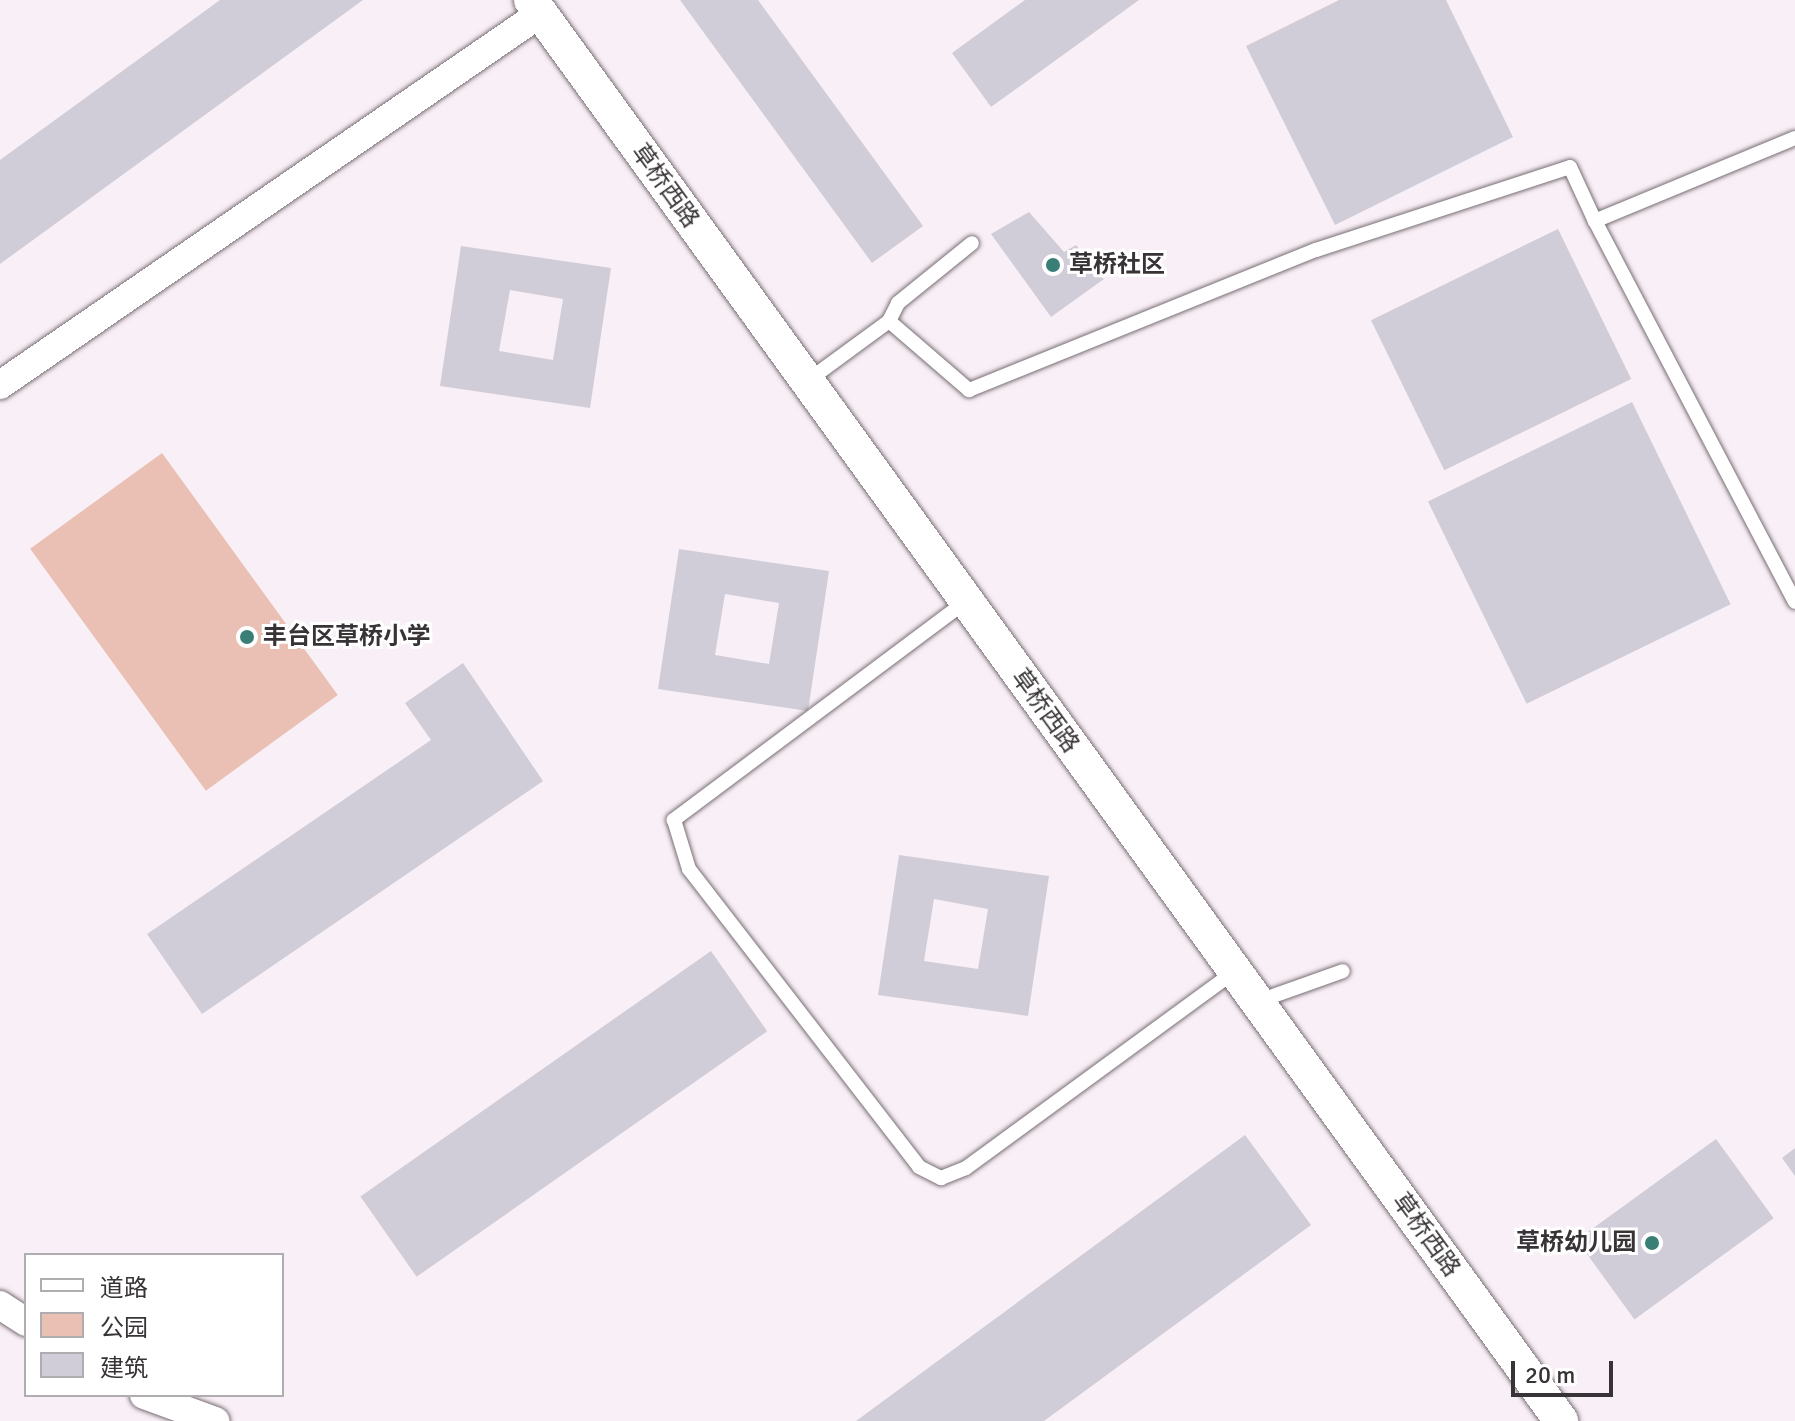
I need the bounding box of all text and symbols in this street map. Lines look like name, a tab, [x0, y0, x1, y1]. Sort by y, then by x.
street label: 草桥西路	[625, 139, 705, 233]
place label: 草桥社区	[1069, 251, 1165, 279]
marker: 草桥社区	[1044, 256, 1062, 274]
place label: 丰台区草桥小学	[263, 623, 431, 651]
marker: 丰台区草桥小学	[238, 628, 256, 646]
street label: 草桥西路	[1005, 664, 1085, 758]
street label: 草桥西路	[1386, 1188, 1466, 1282]
place label: 草桥幼儿园	[1516, 1229, 1636, 1257]
marker: 草桥幼儿园	[1643, 1234, 1661, 1252]
legend	[24, 1253, 284, 1397]
text: 道路	[100, 1273, 148, 1303]
text: 公园	[100, 1313, 148, 1343]
scale bar	[1515, 1345, 1617, 1395]
text: 建筑	[100, 1353, 148, 1383]
text: 20 m	[1525, 1360, 1575, 1390]

